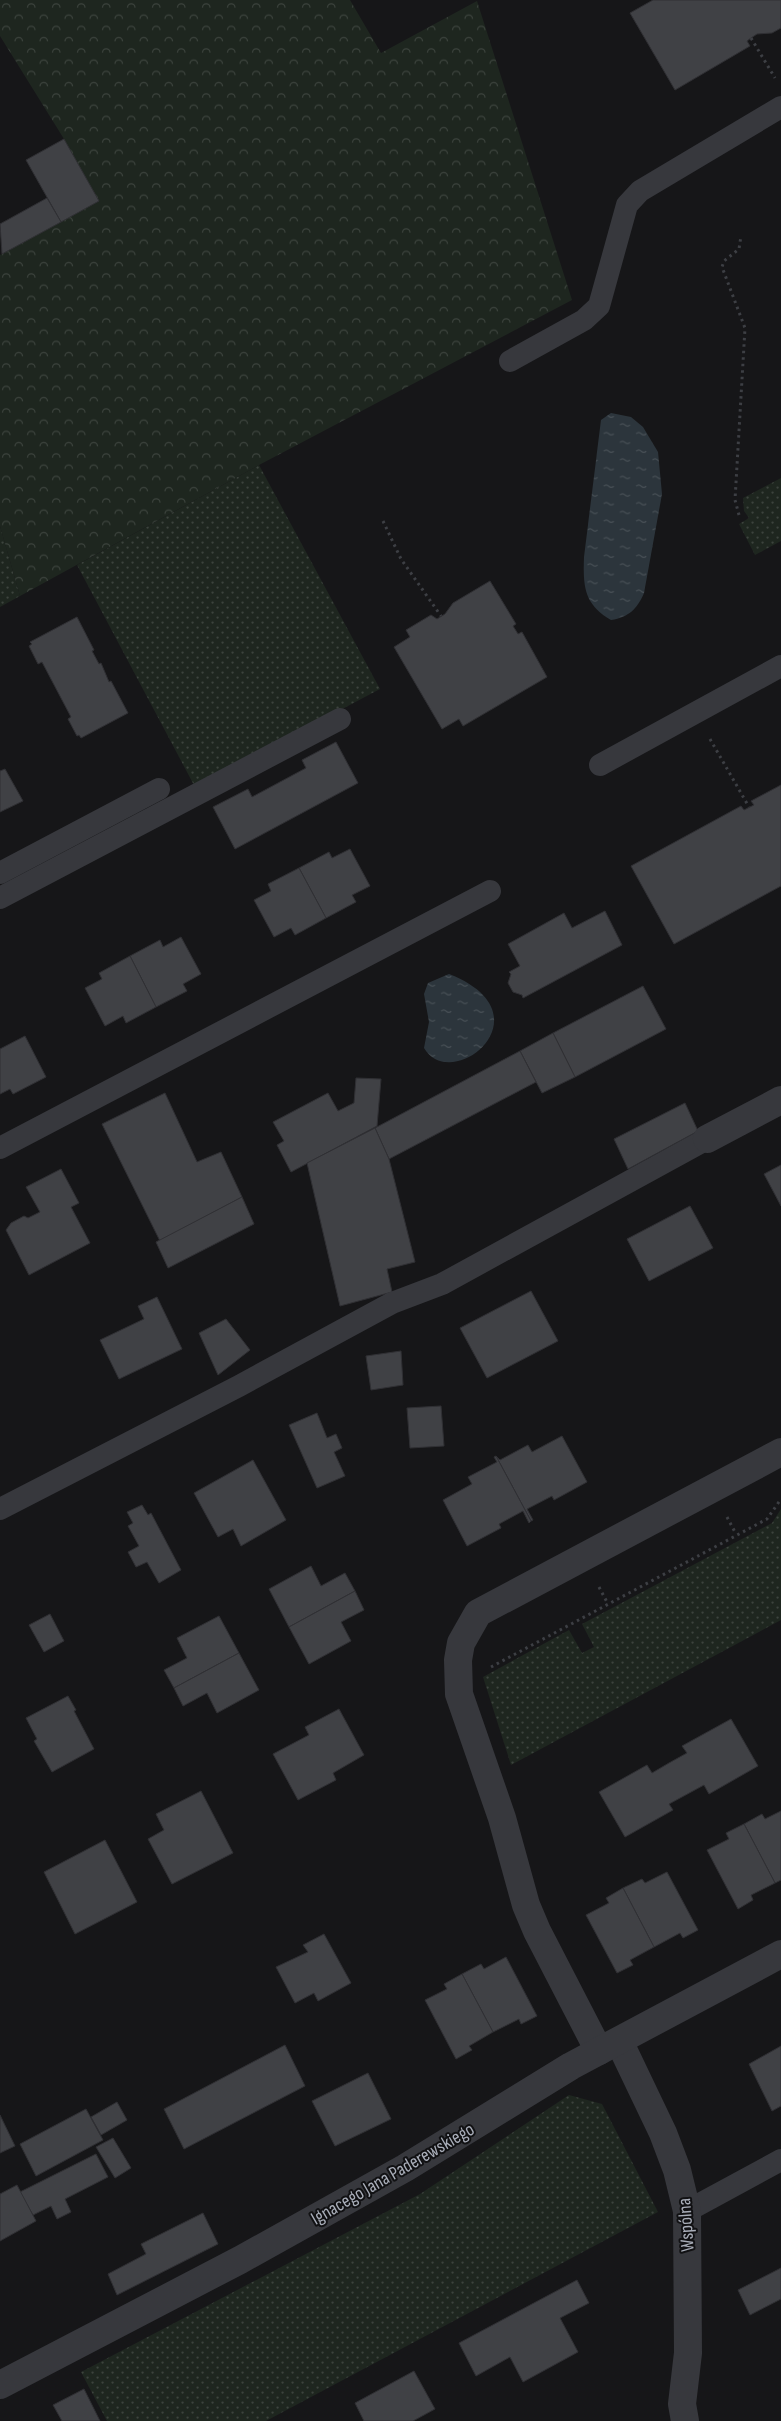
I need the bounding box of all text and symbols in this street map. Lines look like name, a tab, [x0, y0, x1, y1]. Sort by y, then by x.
street label: Ignacego Jana Paderewskiego	[307, 2118, 479, 2230]
street label: Wspólna	[673, 2197, 700, 2252]

